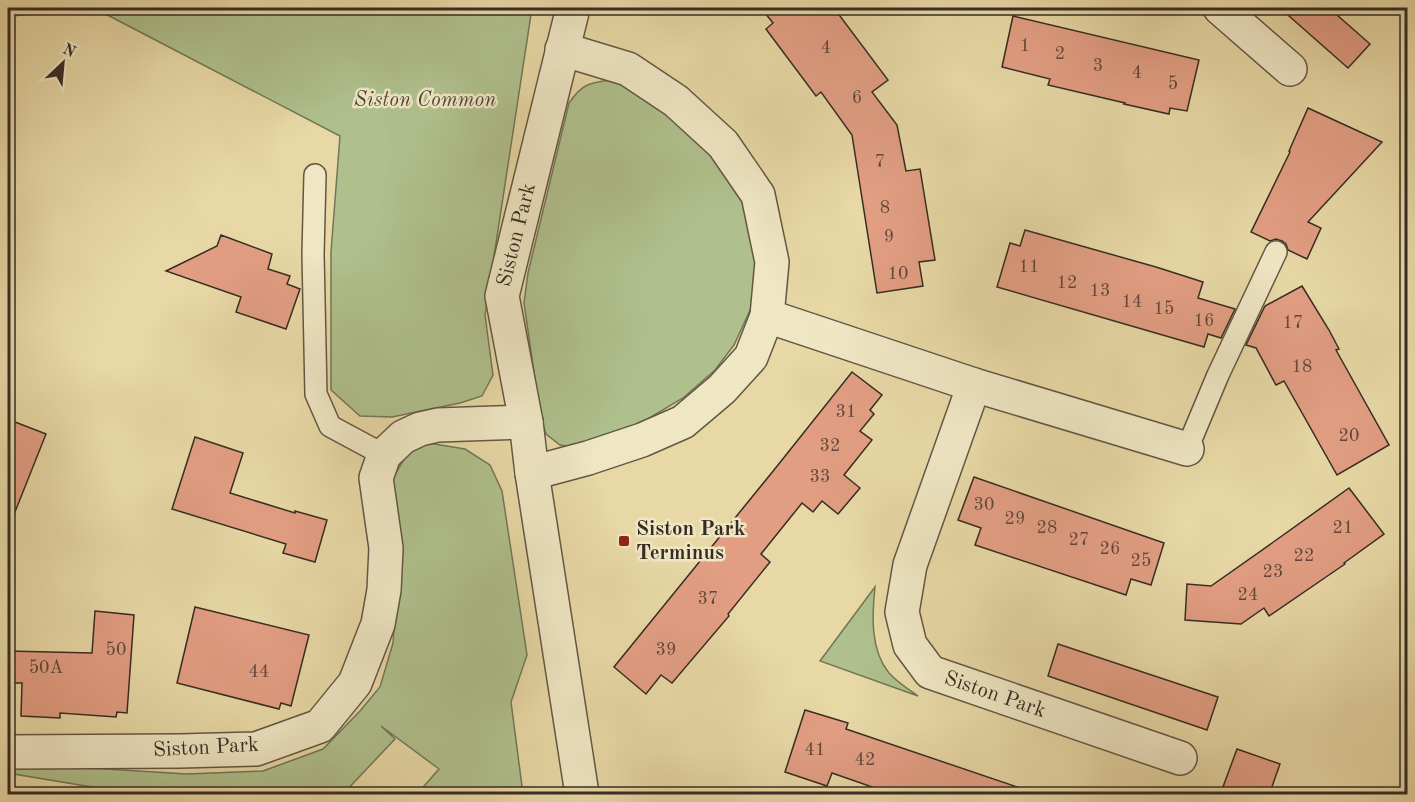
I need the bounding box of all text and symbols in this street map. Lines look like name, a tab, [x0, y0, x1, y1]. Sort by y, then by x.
north arrow	[33, 33, 93, 93]
house number: 1	[1020, 37, 1030, 55]
house number: 4	[821, 39, 831, 57]
text: N	[60, 41, 78, 62]
house number: 2	[1055, 45, 1065, 63]
house number: 3	[1093, 57, 1103, 75]
house number: 4	[1132, 64, 1142, 82]
house number: 5	[1168, 75, 1178, 93]
house number: 6	[852, 89, 862, 107]
park label: Siston Common	[354, 90, 496, 111]
house number: 7	[875, 153, 885, 171]
street label: Siston Park	[494, 181, 540, 289]
house number: 8	[880, 199, 890, 217]
house number: 9	[884, 228, 894, 246]
house number: 11	[1019, 258, 1039, 276]
house number: 10	[888, 265, 908, 283]
house number: 12	[1057, 274, 1077, 292]
house number: 13	[1090, 282, 1110, 300]
house number: 14	[1122, 293, 1142, 311]
house number: 15	[1154, 300, 1174, 318]
house number: 16	[1194, 312, 1214, 330]
house number: 17	[1283, 314, 1303, 332]
house number: 18	[1292, 358, 1312, 376]
house number: 31	[836, 403, 856, 421]
house number: 20	[1339, 427, 1359, 445]
house number: 32	[820, 437, 840, 455]
house number: 33	[810, 468, 830, 486]
house number: 30	[974, 496, 994, 514]
house number: 29	[1005, 510, 1025, 528]
place label: Siston Park Terminus	[636, 519, 746, 564]
house number: 28	[1037, 519, 1057, 537]
house number: 21	[1333, 519, 1353, 537]
house number: 27	[1069, 531, 1089, 549]
marker: Siston Park Terminus	[617, 534, 631, 548]
house number: 26	[1100, 540, 1120, 558]
house number: 22	[1294, 547, 1314, 565]
house number: 25	[1131, 552, 1151, 570]
house number: 23	[1263, 563, 1283, 581]
house number: 24	[1238, 586, 1258, 604]
house number: 37	[698, 590, 718, 608]
house number: 50	[106, 641, 126, 659]
house number: 39	[656, 641, 676, 659]
house number: 50A	[29, 659, 64, 677]
house number: 44	[249, 663, 269, 681]
street label: Siston Park	[941, 668, 1049, 722]
street label: Siston Park	[152, 735, 260, 761]
house number: 41	[805, 741, 825, 759]
house number: 42	[855, 751, 875, 769]

